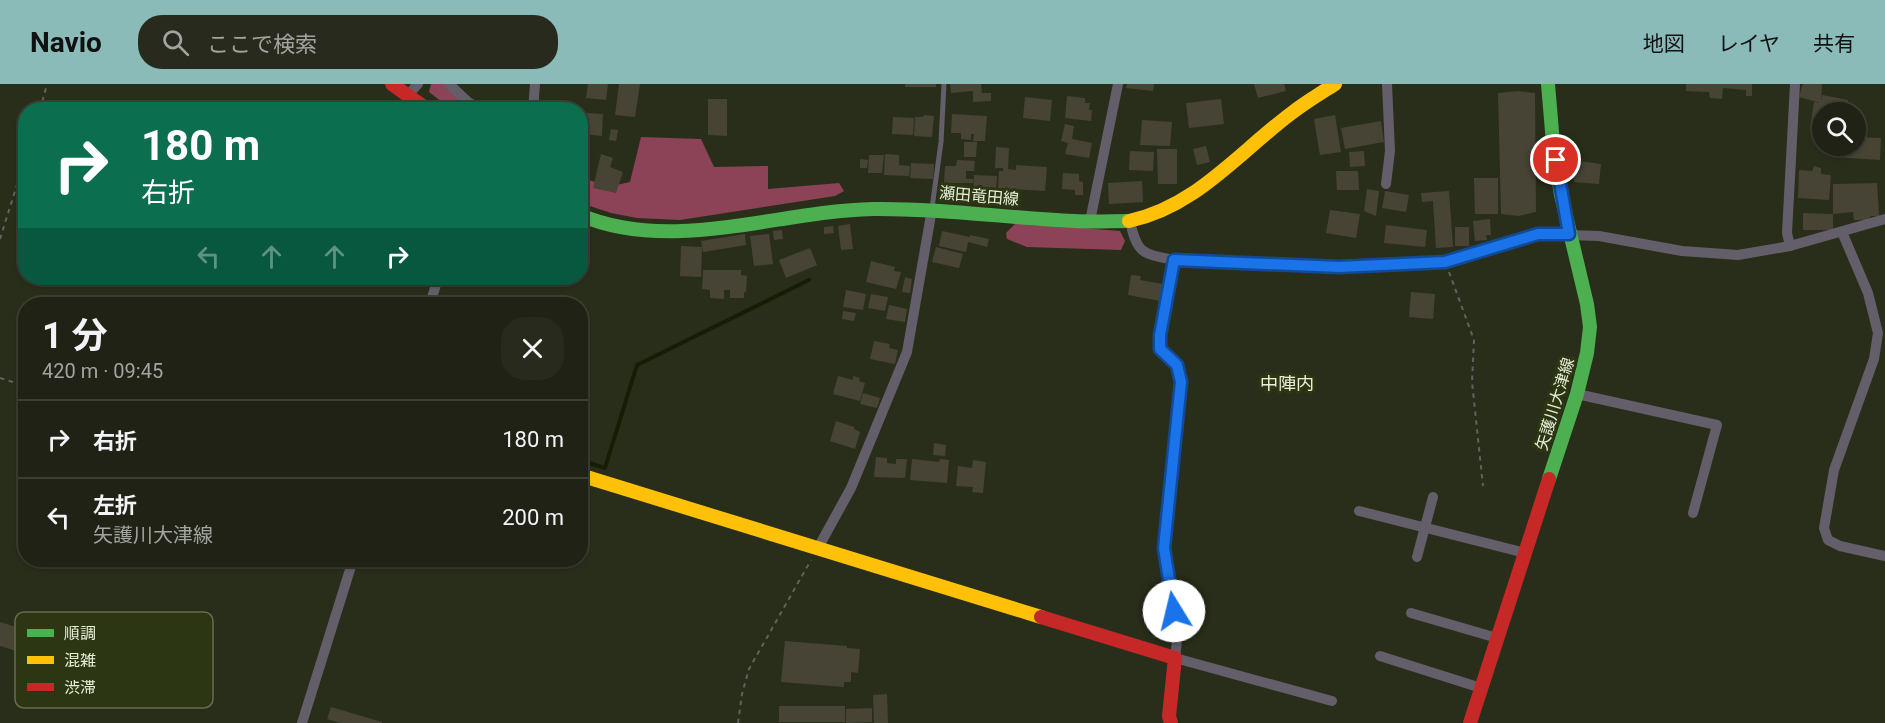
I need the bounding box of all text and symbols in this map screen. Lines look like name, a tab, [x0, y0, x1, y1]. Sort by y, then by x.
search box	[138, 15, 558, 69]
text: Navio	[30, 26, 102, 59]
icon: search	[159, 26, 192, 59]
text: ここで検索	[207, 32, 317, 57]
text: 地図	[1643, 32, 1685, 56]
text: レイヤ	[1718, 32, 1780, 56]
text: 共有	[1813, 32, 1855, 56]
map controls	[1812, 102, 1866, 156]
button: search	[1812, 102, 1866, 156]
text: 180 m	[141, 121, 260, 170]
icon: right	[42, 126, 120, 204]
pin	[1530, 134, 1581, 185]
icon: arrive	[1539, 143, 1572, 176]
text: 右折	[141, 177, 195, 209]
street label: 瀬田竜田線	[938, 183, 1020, 209]
icon: left	[192, 240, 225, 273]
icon: ahead	[255, 240, 288, 273]
icon: ahead	[318, 240, 351, 273]
icon: right	[381, 240, 414, 273]
text: 1 分	[42, 315, 108, 357]
button: close	[501, 317, 564, 380]
street label: 矢護川大津線	[1532, 355, 1578, 453]
text: 420 m · 09:45	[42, 359, 163, 383]
district label: 中陣内	[1260, 373, 1314, 394]
icon: right	[42, 423, 75, 456]
text: 180 m	[502, 427, 564, 452]
text: 右折	[93, 429, 137, 454]
text: 左折	[93, 493, 137, 518]
icon: left	[42, 501, 75, 534]
text: 200 m	[502, 505, 564, 530]
text: 矢護川大津線	[93, 523, 213, 547]
position arrow	[1142, 579, 1206, 643]
legend	[15, 612, 213, 708]
text: 順調	[64, 624, 96, 643]
text: 混雑	[64, 651, 96, 670]
text: 渋滞	[64, 678, 96, 697]

